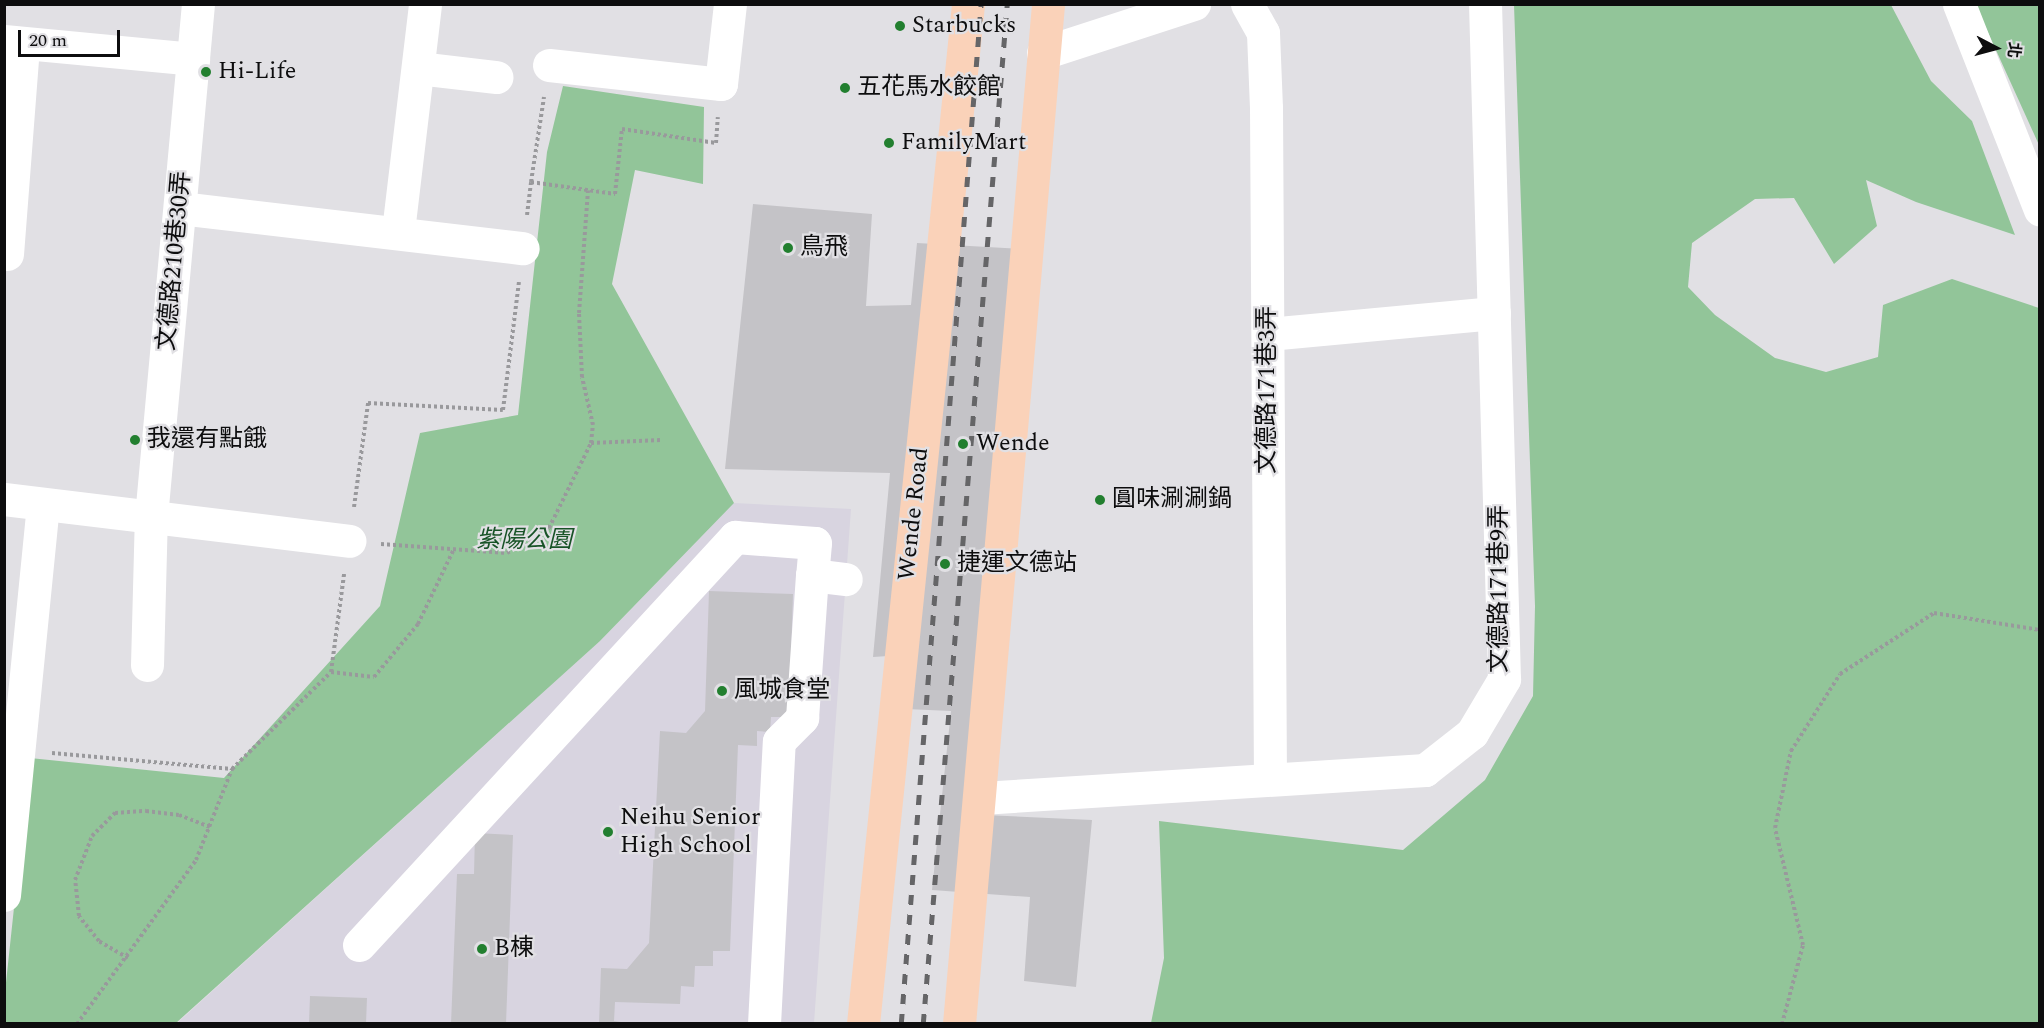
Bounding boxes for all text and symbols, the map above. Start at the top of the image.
place label: Starbucks [912,12,1016,40]
scale bar [21,18,123,56]
north arrow [1966,18,2026,78]
marker: Starbucks [893,19,907,33]
text: 20 m [29,27,67,54]
text: 北 [2001,41,2027,59]
place label: Hi-Life [218,58,296,86]
marker: Hi-Life [199,65,213,79]
place label: 五花馬水餃館 [857,74,1001,102]
marker: 五花馬水餃館 [838,81,852,95]
place label: FamilyMart [901,129,1026,157]
marker: FamilyMart [882,136,896,150]
street label: 文德路210巷30弄 [153,170,197,352]
place label: 鳥飛 [800,234,848,262]
marker: 鳥飛 [781,241,795,255]
street label: 文德路171巷3弄 [1254,306,1282,474]
place label: 我還有點餓 [147,426,267,454]
place label: Wende [976,430,1050,458]
marker: 我還有點餓 [128,433,142,447]
marker: Wende [954,435,972,453]
street label: Wende Road [893,446,935,582]
place label: 圓味涮涮鍋 [1112,486,1232,514]
marker: 圓味涮涮鍋 [1093,493,1107,507]
street label: 文德路171巷9弄 [1486,505,1514,673]
park label: 紫陽公園 [476,527,572,555]
place label: 捷運文德站 [957,550,1077,578]
marker: 捷運文德站 [938,557,952,571]
place label: 風城食堂 [734,677,830,705]
marker: 風城食堂 [715,684,729,698]
place label: Neihu Senior High School [620,804,760,860]
marker: Neihu Senior High School [601,825,615,839]
place label: B棟 [494,935,534,963]
marker: B棟 [475,942,489,956]

